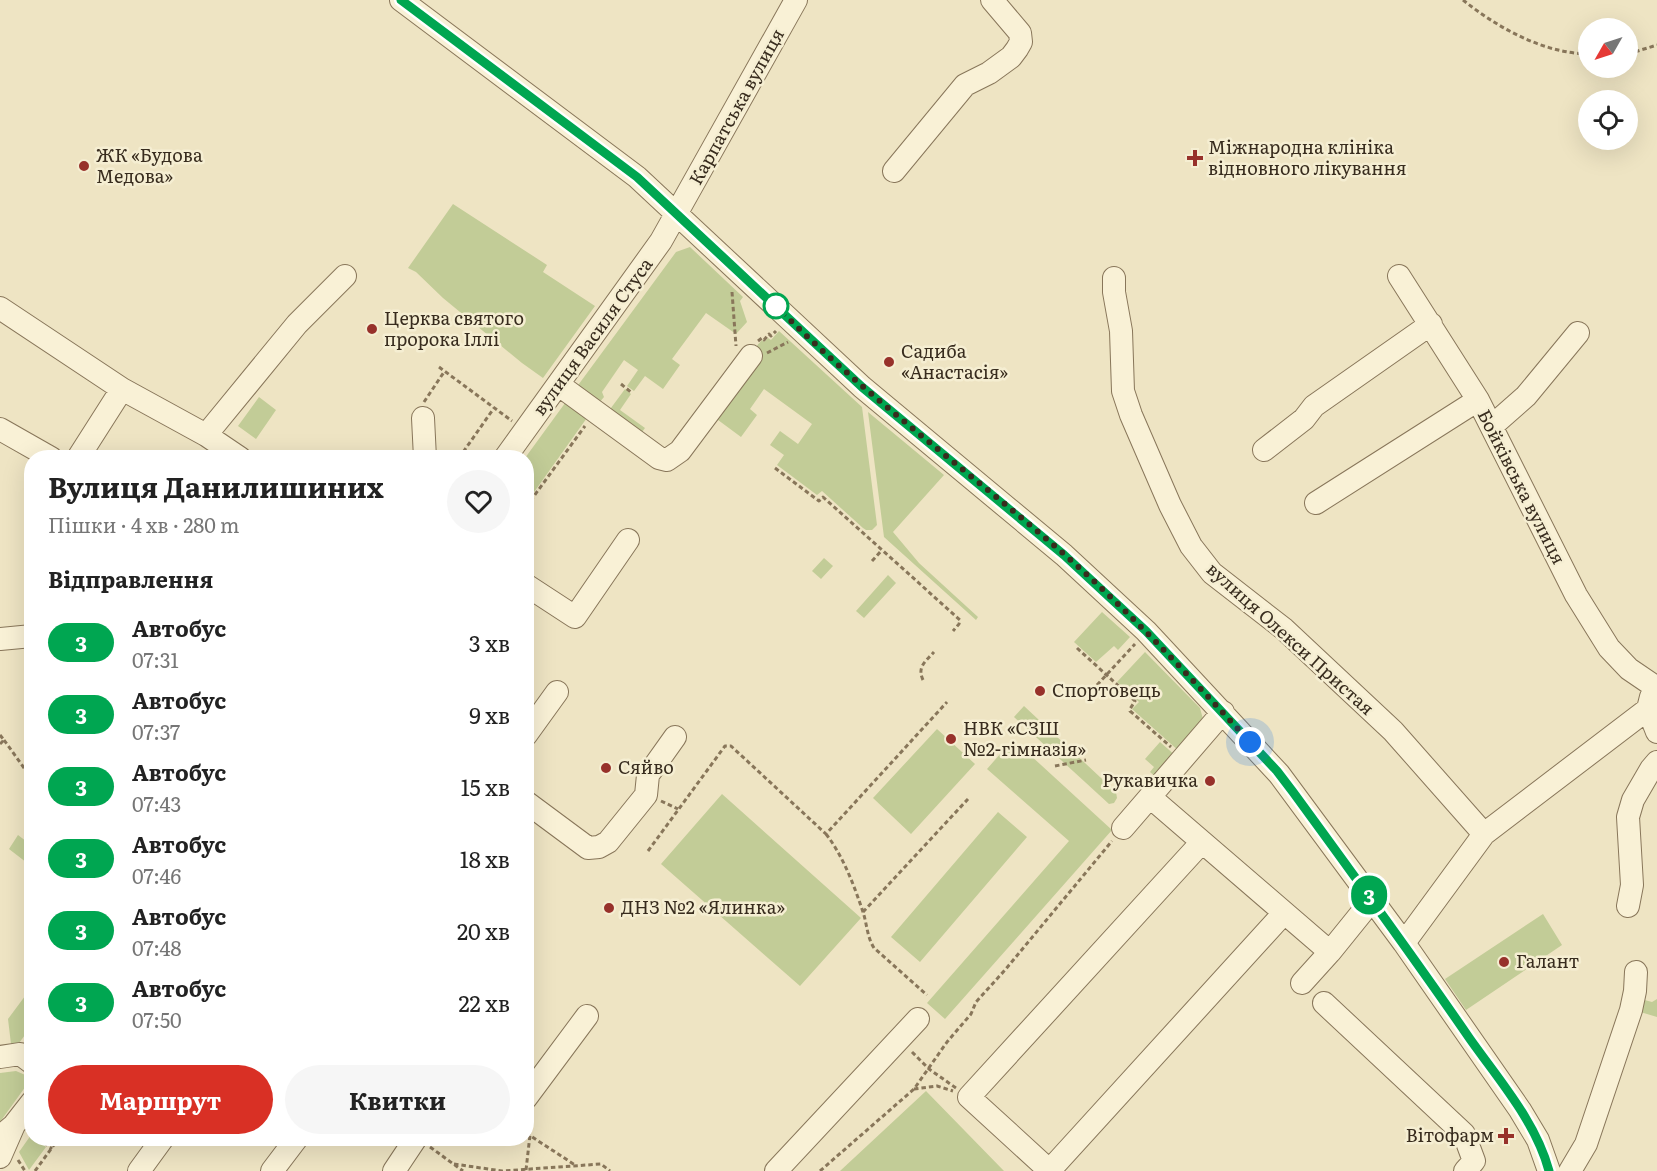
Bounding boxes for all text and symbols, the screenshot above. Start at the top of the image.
north arrow [1578,18,1638,78]
map controls [1578,18,1638,150]
street label: Карпатська вулиця [681,23,790,189]
button: locate [1578,90,1638,150]
place label: Міжнародна клініка відновного лікування [1208,133,1407,181]
place label: ЖК «Будова Медова» [96,141,203,189]
marker: Міжнародна клініка відновного лікування [1186,149,1204,167]
marker: ЖК «Будова Медова» [77,159,91,173]
street label: вулиця Василя Стуса [525,251,659,421]
unlabelled marker [763,293,789,319]
place label: Церква святого пророка Іллі [384,304,524,352]
marker: Церква святого пророка Іллі [365,322,379,336]
place label: Садиба «Анастасія» [901,337,1008,385]
marker: Садиба «Анастасія» [882,355,896,369]
street label: Бойківська вулиця [1472,404,1573,569]
text: Вулиця Данилишиних [48,465,384,507]
button: heart [447,470,510,533]
text: Пішки · 4 хв · 280 m [48,509,239,539]
street label: вулиця Олекси Пристая [1201,555,1381,721]
text: Відправлення [48,562,213,595]
text: Автобус [132,611,226,644]
text: 3 хв [469,626,510,659]
text: 3 [75,627,87,658]
text: 07:31 [132,644,179,674]
place label: Спортовець [1052,676,1161,703]
text: Автобус [132,683,226,716]
marker: Спортовець [1033,684,1047,698]
text: 9 хв [469,698,510,731]
text: 3 [75,699,87,730]
place label: НВК «СЗШ №2-гімназія» [963,714,1087,762]
text: 07:37 [132,716,180,746]
your location [1235,727,1265,757]
marker: НВК «СЗШ №2-гімназія» [944,732,958,746]
place label: Сяйво [618,753,674,780]
text: Автобус [132,755,226,788]
marker: Сяйво [599,761,613,775]
place label: Рукавичка [1102,766,1198,793]
text: 15 хв [461,770,510,803]
text: 3 [75,771,87,802]
marker: Рукавичка [1203,774,1217,788]
text: 07:43 [132,788,181,818]
text: Автобус [132,827,226,860]
text: 18 хв [460,842,510,875]
text: 3 [75,843,87,874]
text: 07:46 [132,860,181,890]
line badge: 3 [1350,876,1388,914]
text: 3 [1363,880,1375,911]
place label: ДНЗ №2 «Ялинка» [621,893,785,920]
text: Автобус [132,899,226,932]
marker: ДНЗ №2 «Ялинка» [602,901,616,915]
text: 20 хв [457,914,510,947]
text: 3 [75,915,87,946]
text: 07:48 [132,932,182,962]
place label: Галант [1516,947,1579,974]
marker: Галант [1497,955,1511,969]
text: Автобус [132,971,226,1004]
text: 22 хв [458,986,510,1019]
text: 3 [75,987,87,1018]
text: 07:50 [132,1004,182,1034]
button: Маршрут [48,1065,273,1134]
button: Квитки [285,1065,510,1134]
place label: Вітофарм [1406,1121,1494,1148]
marker: Вітофарм [1499,1129,1513,1143]

